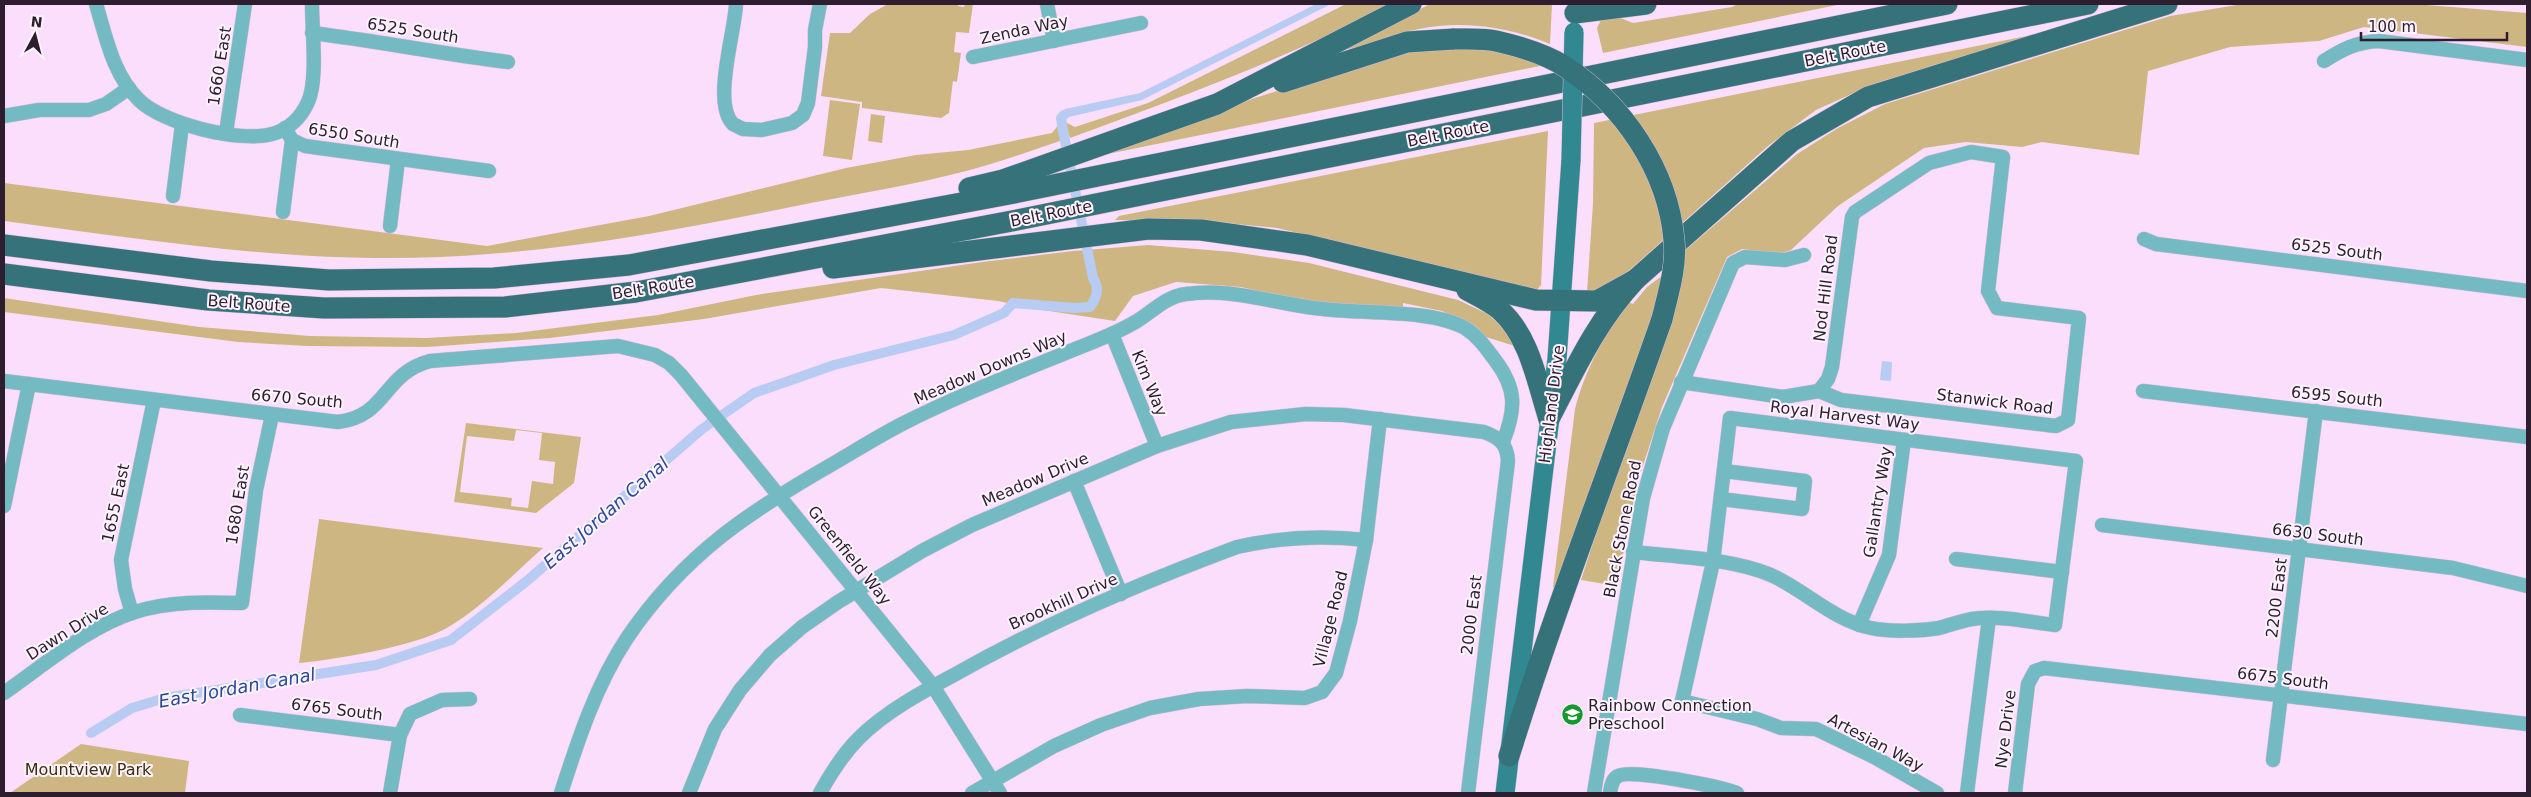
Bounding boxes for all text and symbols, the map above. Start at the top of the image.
north arrow [10,10,60,60]
scale bar [2361,10,2507,42]
street label: Zenda Way [978,11,1070,48]
text: N [30,13,43,31]
street label: 6525 South [366,14,460,47]
text: 100 m [2368,18,2416,36]
street label: 1660 East [204,25,235,107]
street label: Belt Route [1803,36,1888,71]
street label: Belt Route [1406,116,1491,151]
street label: 6550 South [307,119,401,152]
street label: Belt Route [1009,196,1094,231]
street label: Nod Hill Road [1810,233,1841,343]
street label: 6525 South [2290,234,2384,265]
street label: Belt Route [611,272,696,303]
street label: Belt Route [207,291,291,316]
street label: Meadow Downs Way [911,327,1070,408]
street label: Highland Drive [1535,344,1568,464]
street label: Kim Way [1128,347,1171,419]
street label: 6595 South [2290,382,2384,411]
street label: 6670 South [250,385,344,412]
street label: Stanwick Road [1936,385,2054,418]
street label: Royal Harvest Way [1769,397,1921,434]
street label: Gallantry Way [1859,445,1896,559]
street label: Meadow Drive [979,448,1091,511]
water label: East Jordan Canal [539,453,673,573]
street label: Black Stone Road [1600,459,1645,600]
street label: 1655 East [98,462,133,544]
street label: 1680 East [222,464,253,546]
street label: Greenfield Way [804,502,895,609]
street label: 6630 South [2271,519,2365,550]
street label: 2200 East [2262,557,2291,639]
street label: Brookhill Drive [1006,569,1121,634]
street label: Village Road [1309,569,1352,669]
street label: 2000 East [1457,574,1486,656]
street label: Dawn Drive [23,599,112,664]
water label: East Jordan Canal [157,663,317,712]
street label: 6675 South [2236,663,2330,694]
street label: Nye Drive [1991,689,2020,769]
street label: 6765 South [290,694,384,725]
place label: Rainbow Connection Preschool [1588,696,1752,733]
school or university icon: Rainbow Connection Preschool [1560,702,1584,726]
street label: Artesian Way [1825,709,1927,776]
park label: Mountview Park [25,760,152,779]

